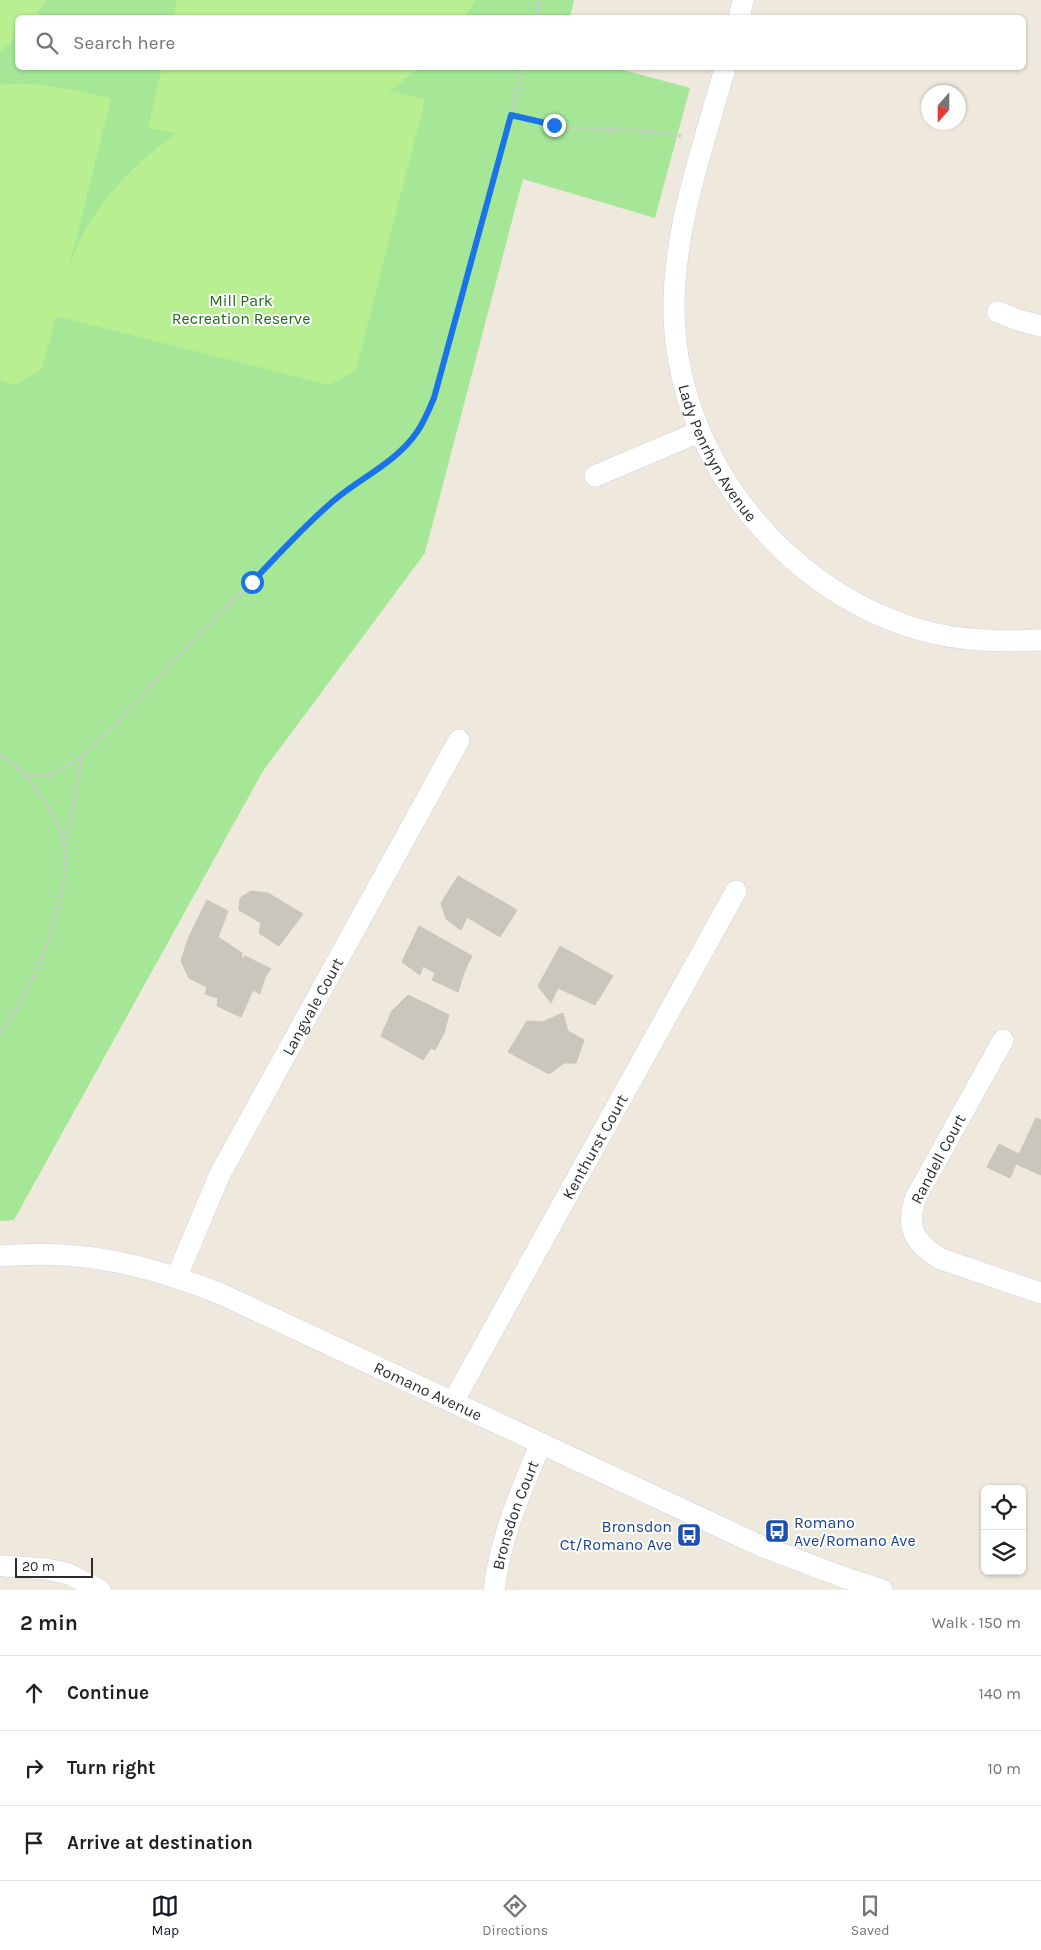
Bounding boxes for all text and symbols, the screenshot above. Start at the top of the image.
search box [15,15,1026,70]
icon: search [33,29,61,57]
text: Search here [73,32,175,54]
north arrow [921,85,966,130]
route end [543,114,566,137]
park label: Mill Park Recreation Reserve [172,291,310,328]
street label: Lady Penrhyn Avenue [675,382,761,525]
route start [241,571,264,594]
street label: Langvale Court [278,954,347,1059]
street label: Kenthurst Court [558,1091,631,1202]
street label: Randell Court [906,1111,970,1207]
street label: Romano Avenue [371,1357,485,1424]
street label: Bronsdon Court [488,1458,542,1571]
map controls [981,1485,1026,1575]
button: locate [981,1485,1026,1530]
place label: Romano Ave/Romano Ave [794,1513,916,1550]
place label: Bronsdon Ct/Romano Ave [560,1517,672,1554]
bus stop icon: Romano Ave/Romano Ave [764,1518,790,1544]
bus stop icon: Bronsdon Ct/Romano Ave [676,1522,702,1548]
button: layers [981,1530,1026,1575]
scale bar [15,1555,92,1578]
text: 20 m [22,1558,55,1575]
text: 2 min [20,1611,78,1635]
text: Walk · 150 m [932,1613,1021,1632]
icon: ahead [20,1679,48,1707]
text: Continue [67,1682,149,1704]
text: 140 m [979,1684,1021,1703]
icon: right [20,1754,48,1782]
text: Turn right [67,1757,156,1779]
text: 10 m [987,1759,1021,1778]
icon: arrive [20,1829,48,1857]
text: Arrive at destination [67,1832,253,1854]
tab: Map [151,1892,179,1939]
tab: Directions [482,1892,548,1939]
tab: Saved [851,1892,890,1939]

